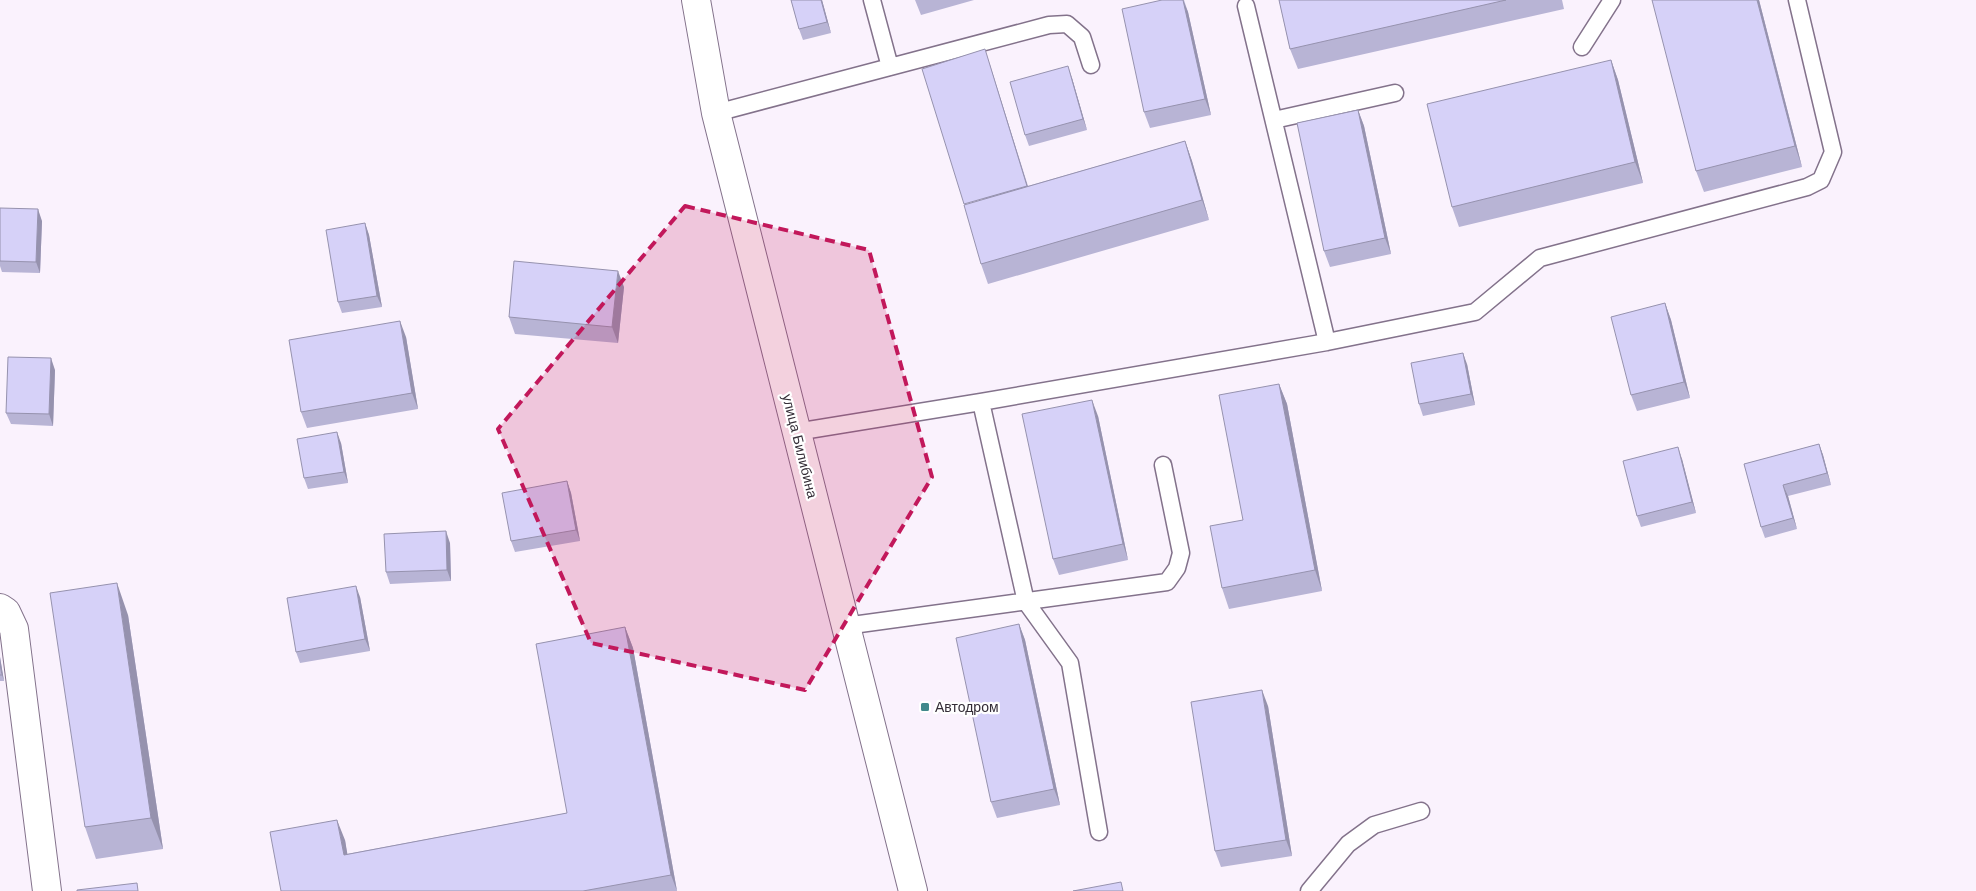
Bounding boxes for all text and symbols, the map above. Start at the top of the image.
street label: улица Билибина [779,392,821,500]
place label: Автодром [935,699,999,715]
marker: Автодром [919,701,931,713]

